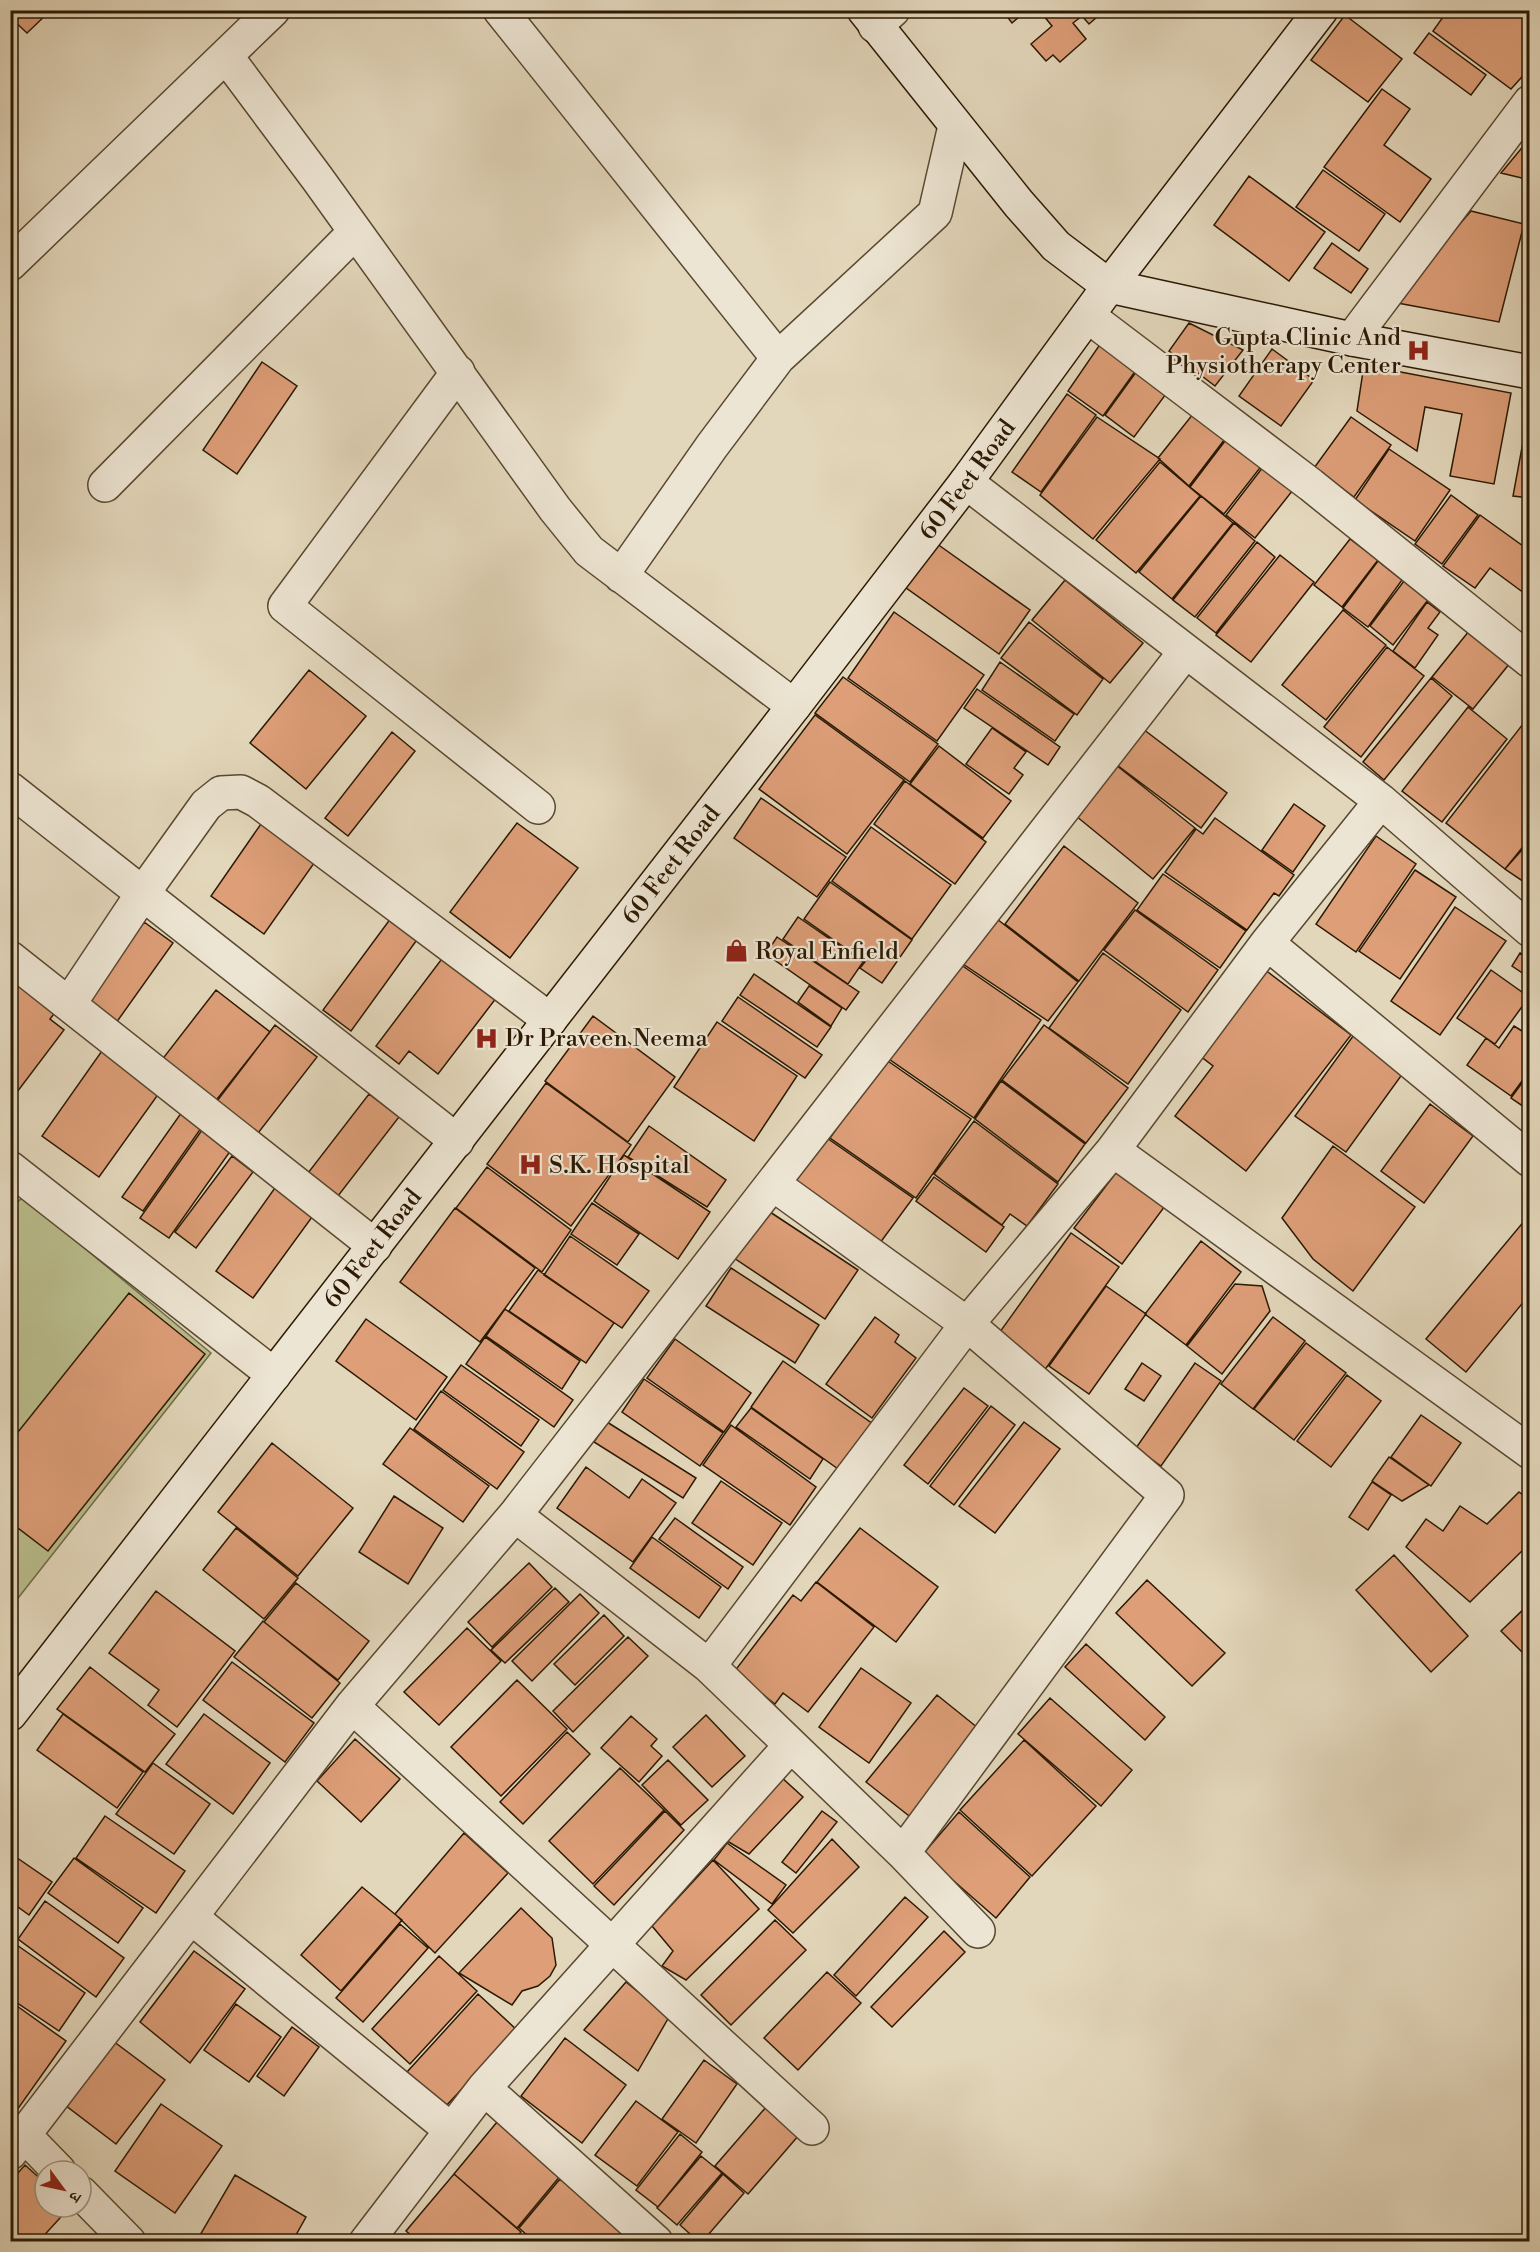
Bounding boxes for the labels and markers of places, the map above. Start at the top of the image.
place label: Gupta Clinic And Physiotherapy Center [1166,323,1401,381]
hospital icon: Gupta Clinic And Physiotherapy Center [1406,338,1432,364]
place label: Royal Enfield [755,937,899,967]
shop icon: Royal Enfield [724,938,750,964]
place label: Dr Praveen Neema [505,1024,708,1054]
hospital icon: Dr Praveen Neema [474,1025,500,1051]
place label: S.K. Hospital [549,1151,690,1181]
hospital icon: S.K. Hospital [518,1152,544,1178]

